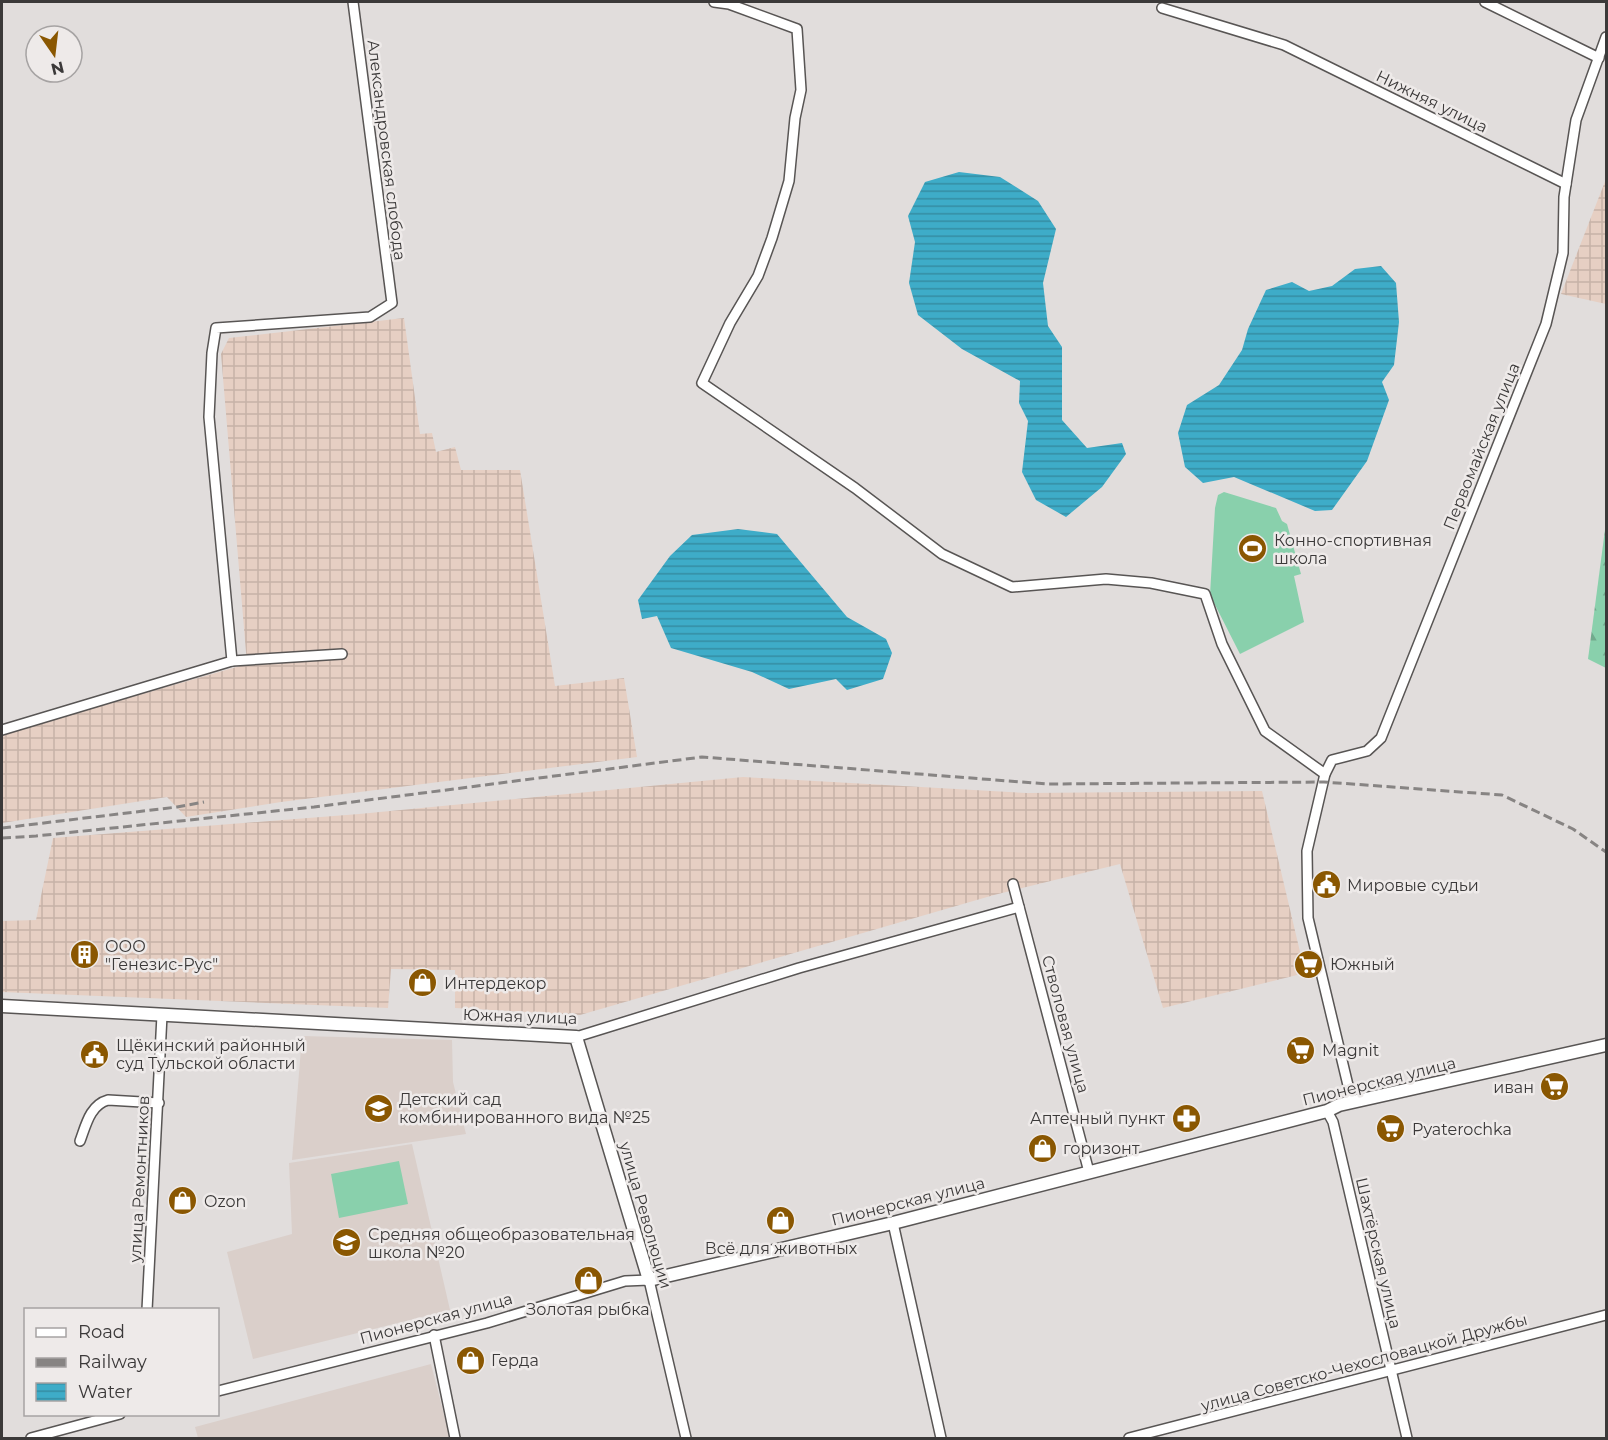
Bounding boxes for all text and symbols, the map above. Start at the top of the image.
north arrow [24,24,84,84]
street label: Александровская слобода [364,39,409,261]
text: N [49,57,66,79]
street label: Нижняя улица [1373,66,1491,137]
street label: Первомайская улица [1439,360,1524,532]
place label: Конно-спортивная школа [1274,531,1432,568]
sports icon: Конно-спортивная школа [1237,533,1269,565]
public building icon: Мировые судьи [1310,869,1342,901]
place label: Мировые судьи [1347,876,1479,895]
place label: ООО "Генезис-Рус" [105,937,218,974]
building icon: ООО "Генезис-Рус" [68,939,100,971]
supermarket icon: Южный [1293,948,1325,980]
street label: Стволовая улица [1038,953,1093,1095]
place label: Южный [1330,955,1395,974]
shop icon: Интердекор [407,967,439,999]
place label: Интердекор [444,974,546,993]
street label: Южная улица [462,1005,578,1028]
supermarket icon: Magnit [1285,1034,1317,1066]
place label: Щёкинский районный суд Тульской области [116,1036,306,1073]
public building icon: Щёкинский районный суд Тульской области [79,1038,111,1070]
place label: Magnit [1322,1041,1380,1060]
street label: Пионерская улица [1300,1053,1458,1110]
supermarket icon: иван [1539,1071,1571,1103]
place label: иван [1493,1078,1534,1097]
place label: Детский сад комбинированного вида №25 [399,1090,650,1127]
school or university icon: Детский сад комбинированного вида №25 [362,1092,394,1124]
street label: улица Ремонтников [126,1095,153,1264]
pharmacy icon: Аптечный пункт [1170,1102,1202,1134]
place label: Аптечный пункт [1030,1109,1165,1128]
supermarket icon: Pyaterochka [1375,1113,1407,1145]
place label: Pyaterochka [1412,1120,1512,1139]
shop icon: горизонт [1026,1132,1058,1164]
street label: улица Революции [615,1139,676,1291]
place label: горизонт [1063,1139,1140,1158]
street label: Пионерская улица [829,1173,987,1230]
street label: Шахтёрская улица [1352,1176,1405,1330]
shop icon: Ozon [167,1185,199,1217]
place label: Ozon [204,1192,246,1211]
shop icon: Всё для животных [765,1204,797,1236]
place label: Средняя общеобразовательная школа №20 [368,1225,635,1262]
school or university icon: Средняя общеобразовательная школа №20 [331,1227,363,1259]
place label: Всё для животных [705,1239,858,1258]
shop icon: Золотая рыбка [572,1265,604,1297]
street label: Пионерская улица [358,1289,515,1348]
place label: Золотая рыбка [526,1300,650,1319]
legend [24,1308,219,1416]
street label: улица Советско-Чехословацкой Дружбы [1198,1310,1529,1416]
text: Road [78,1321,125,1343]
shop icon: Герда [454,1344,486,1376]
text: Railway [78,1351,147,1373]
place label: Герда [491,1351,539,1370]
text: Water [78,1381,133,1403]

